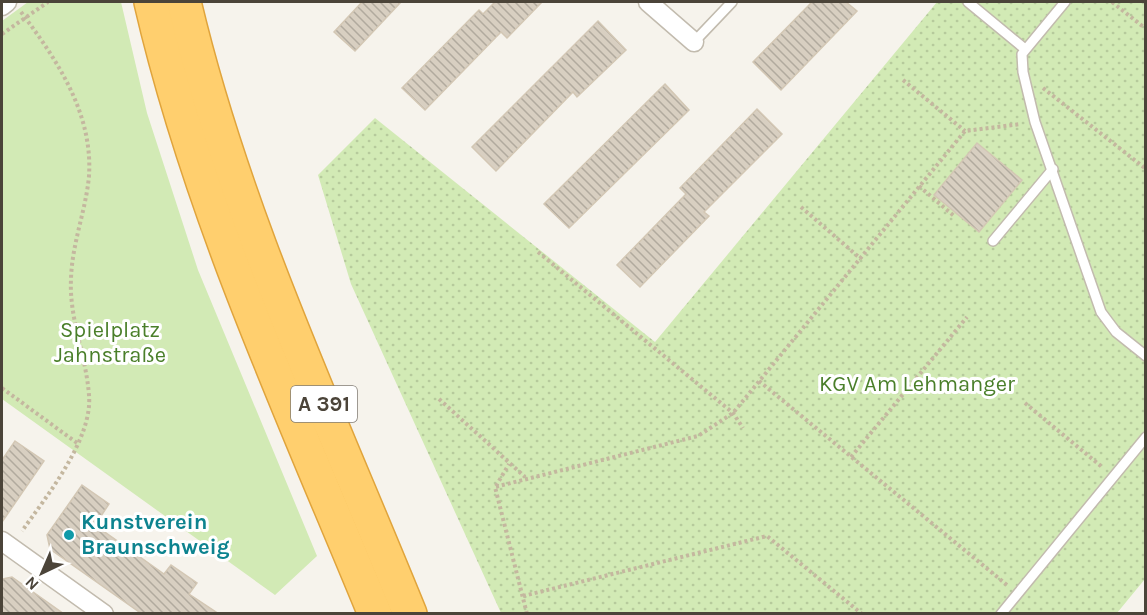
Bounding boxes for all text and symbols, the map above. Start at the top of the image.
park label: Spielplatz Jahnstraße [54,317,166,368]
park label: KGV Am Lehmanger [819,371,1015,397]
road number: A 391 [291,386,357,422]
place label: Kunstverein Braunschweig [81,509,230,560]
marker: Kunstverein Braunschweig [62,528,76,542]
north arrow [12,543,72,603]
text: N [21,573,43,594]

